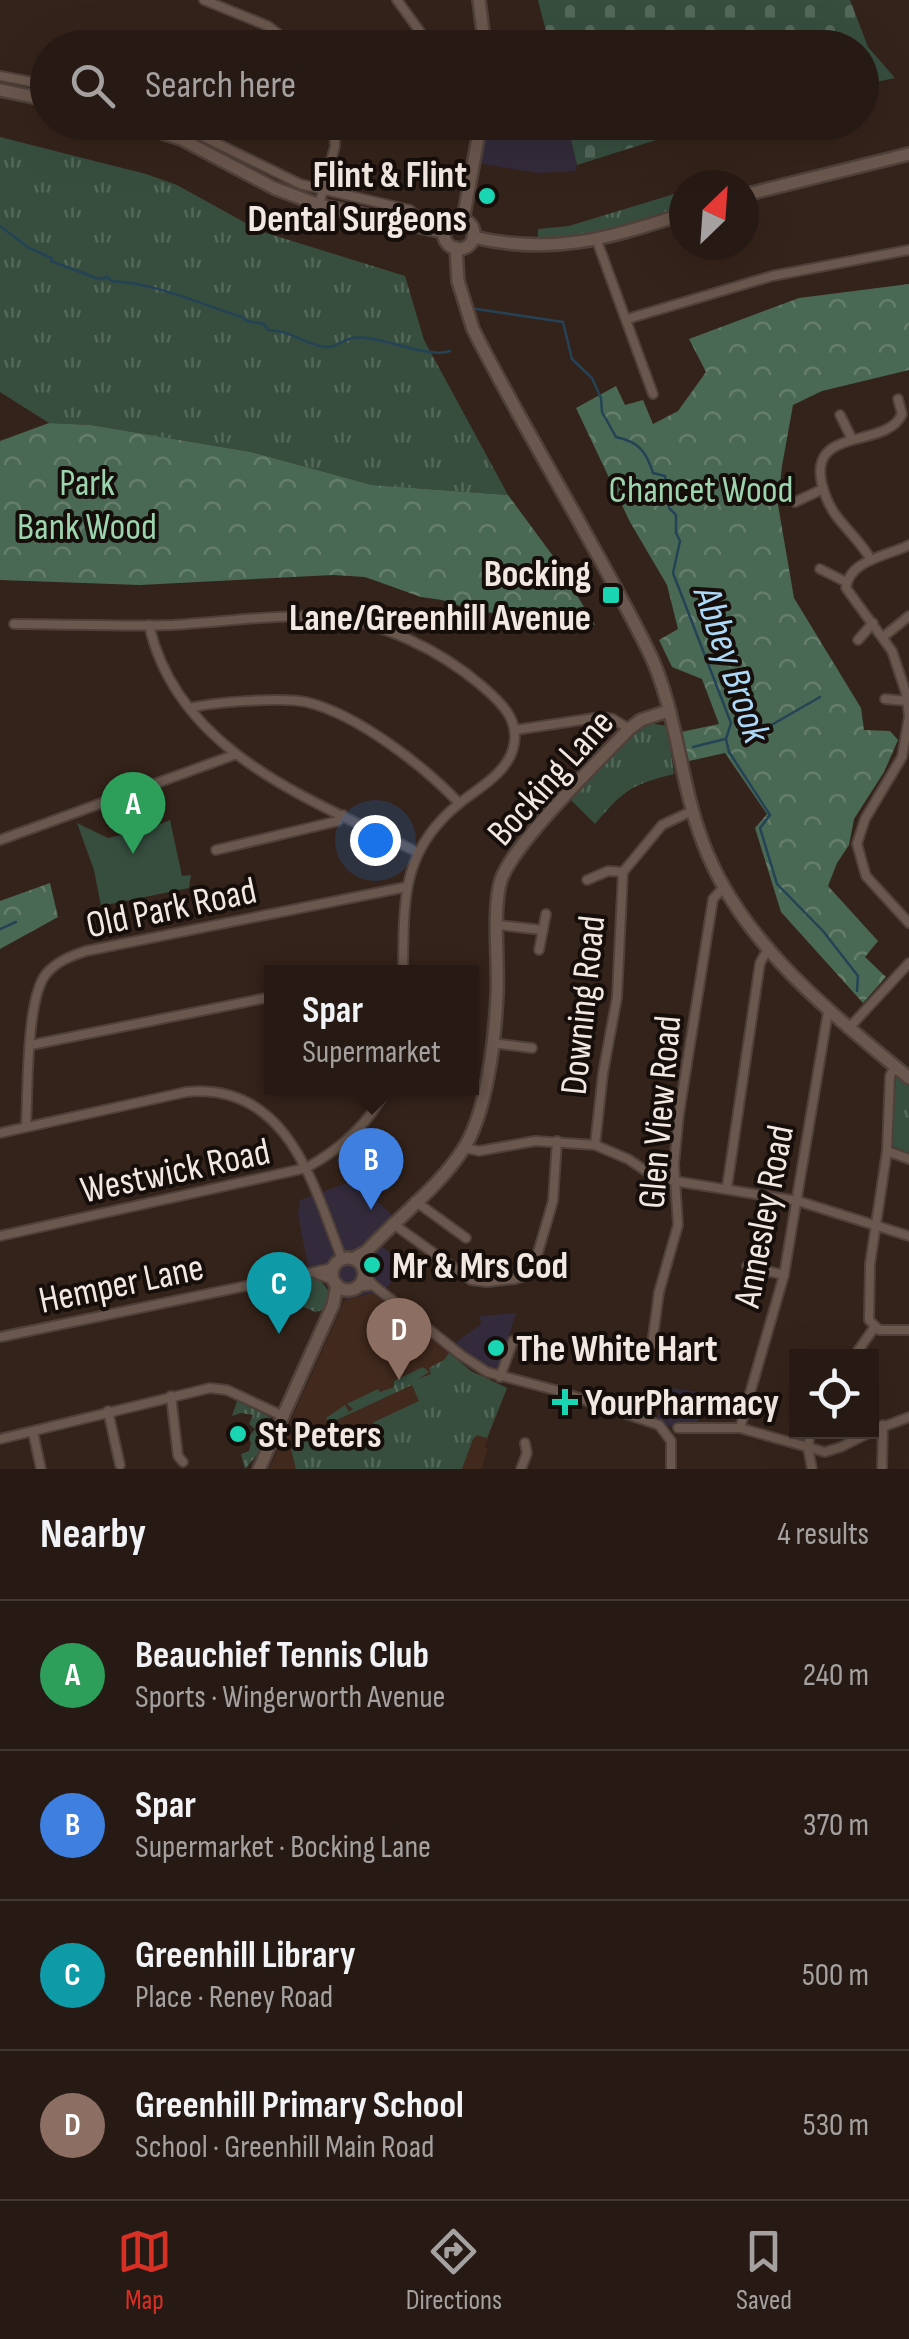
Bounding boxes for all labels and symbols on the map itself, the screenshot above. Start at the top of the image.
place label: Flint & Flint Dental Surgeons [248,153,467,242]
north arrow [669,170,759,260]
marker: Flint & Flint Dental Surgeons [476,185,498,207]
park label: Park Bank Wood [17,461,157,550]
park label: Chancet Wood [609,468,793,513]
place label: Bocking Lane/Greenhill Avenue [289,552,591,641]
water label: Abbey Brook [681,578,781,750]
marker: Bocking Lane/Greenhill Avenue [600,584,622,606]
street label: Bocking Lane [478,701,624,855]
pin: A [100,772,166,854]
your location [350,815,401,866]
street label: Old Park Road [82,869,260,948]
street label: Downing Road [552,913,615,1097]
street label: Glen View Road [630,1014,691,1211]
street label: Annesley Road [725,1121,804,1312]
pin: B [338,1128,404,1210]
street label: Westwick Road [77,1129,274,1213]
place label: Mr & Mrs Cod [392,1244,568,1289]
street label: Hemper Lane [35,1245,208,1324]
pin: C [246,1252,312,1334]
marker: Mr & Mrs Cod [361,1254,383,1276]
pin: D [366,1298,432,1380]
place label: The White Hart [516,1327,718,1372]
marker: The White Hart [485,1337,507,1359]
place label: YourPharmacy [585,1381,779,1426]
marker: YourPharmacy [554,1391,576,1413]
place label: St Peters [258,1413,382,1458]
marker: St Peters [227,1423,249,1445]

